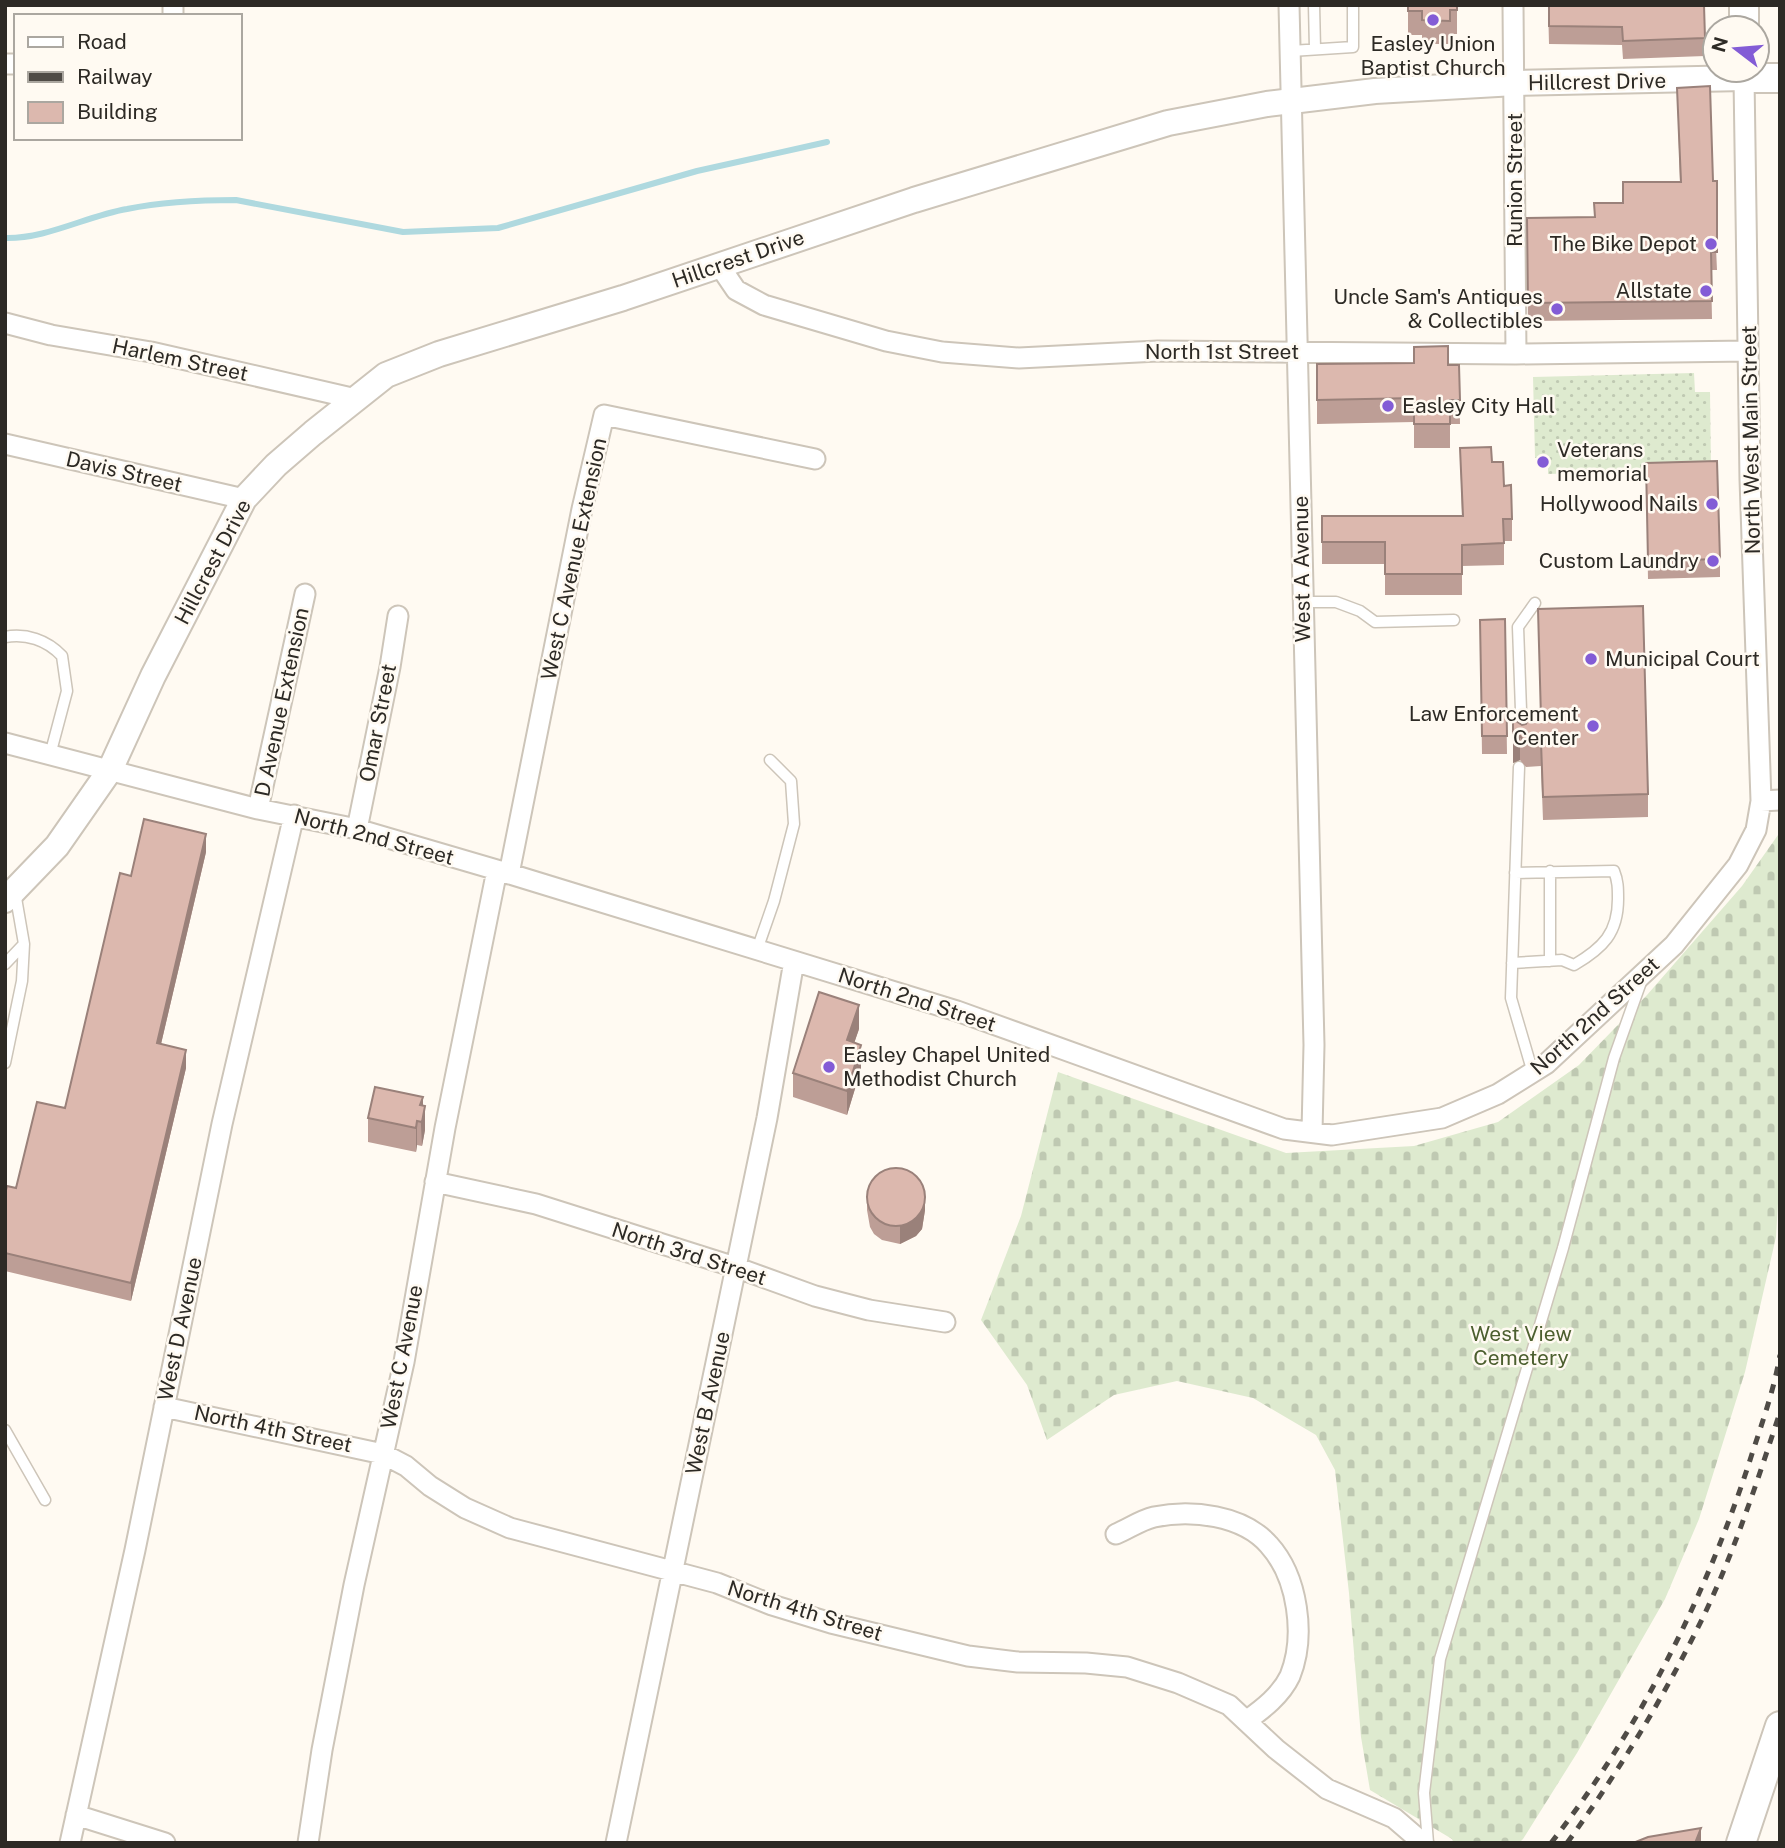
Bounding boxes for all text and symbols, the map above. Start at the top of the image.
marker: Easley Union Baptist Church [1425,12,1441,28]
legend [14,14,242,140]
north arrow [1701,14,1771,84]
text: Road [77,29,127,54]
place label: Easley Union Baptist Church [1360,31,1506,80]
text: N [1707,34,1732,54]
text: Railway [77,64,153,89]
street label: Hillcrest Drive [1528,68,1666,95]
text: Building [77,99,158,124]
street label: Runion Street [1502,113,1527,247]
street label: Hillcrest Drive [668,224,807,293]
place label: The Bike Depot [1549,231,1697,256]
marker: The Bike Depot [1703,236,1719,252]
place label: Allstate [1616,278,1692,303]
marker: Allstate [1698,283,1714,299]
place label: Uncle Sam's Antiques & Collectibles [1333,284,1543,333]
marker: Uncle Sam's Antiques & Collectibles [1549,301,1565,317]
street label: North West Main Street [1736,325,1765,555]
street label: Harlem Street [110,333,250,386]
street label: North 1st Street [1145,339,1299,364]
place label: Easley City Hall [1402,393,1555,418]
marker: Easley City Hall [1380,398,1396,414]
street label: West C Avenue Extension [536,435,611,682]
place label: Veterans memorial [1557,437,1649,486]
street label: Davis Street [64,446,185,497]
marker: Veterans memorial [1535,454,1551,470]
place label: Hollywood Nails [1540,491,1698,516]
street label: Hillcrest Drive [169,495,256,629]
street label: West A Avenue [1288,495,1315,643]
marker: Hollywood Nails [1704,496,1720,512]
place label: Custom Laundry [1539,548,1699,573]
marker: Custom Laundry [1705,553,1721,569]
street label: D Avenue Extension [249,605,314,799]
place label: Municipal Court [1605,646,1760,671]
marker: Municipal Court [1583,651,1599,667]
street label: Omar Street [354,662,401,784]
place label: Law Enforcement Center [1409,701,1579,750]
marker: Law Enforcement Center [1585,718,1601,734]
street label: North 2nd Street [291,803,457,870]
street label: North 2nd Street [1525,951,1664,1080]
street label: North 2nd Street [835,962,999,1037]
place label: Easley Chapel United Methodist Church [843,1042,1050,1091]
marker: Easley Chapel United Methodist Church [821,1059,837,1075]
street label: North 3rd Street [609,1217,770,1290]
street label: West D Avenue [152,1255,207,1403]
street label: West C Avenue [375,1283,428,1431]
park label: West View Cemetery [1470,1321,1572,1370]
street label: West B Avenue [680,1329,735,1477]
street label: North 4th Street [192,1400,354,1457]
street label: North 4th Street [725,1575,886,1646]

